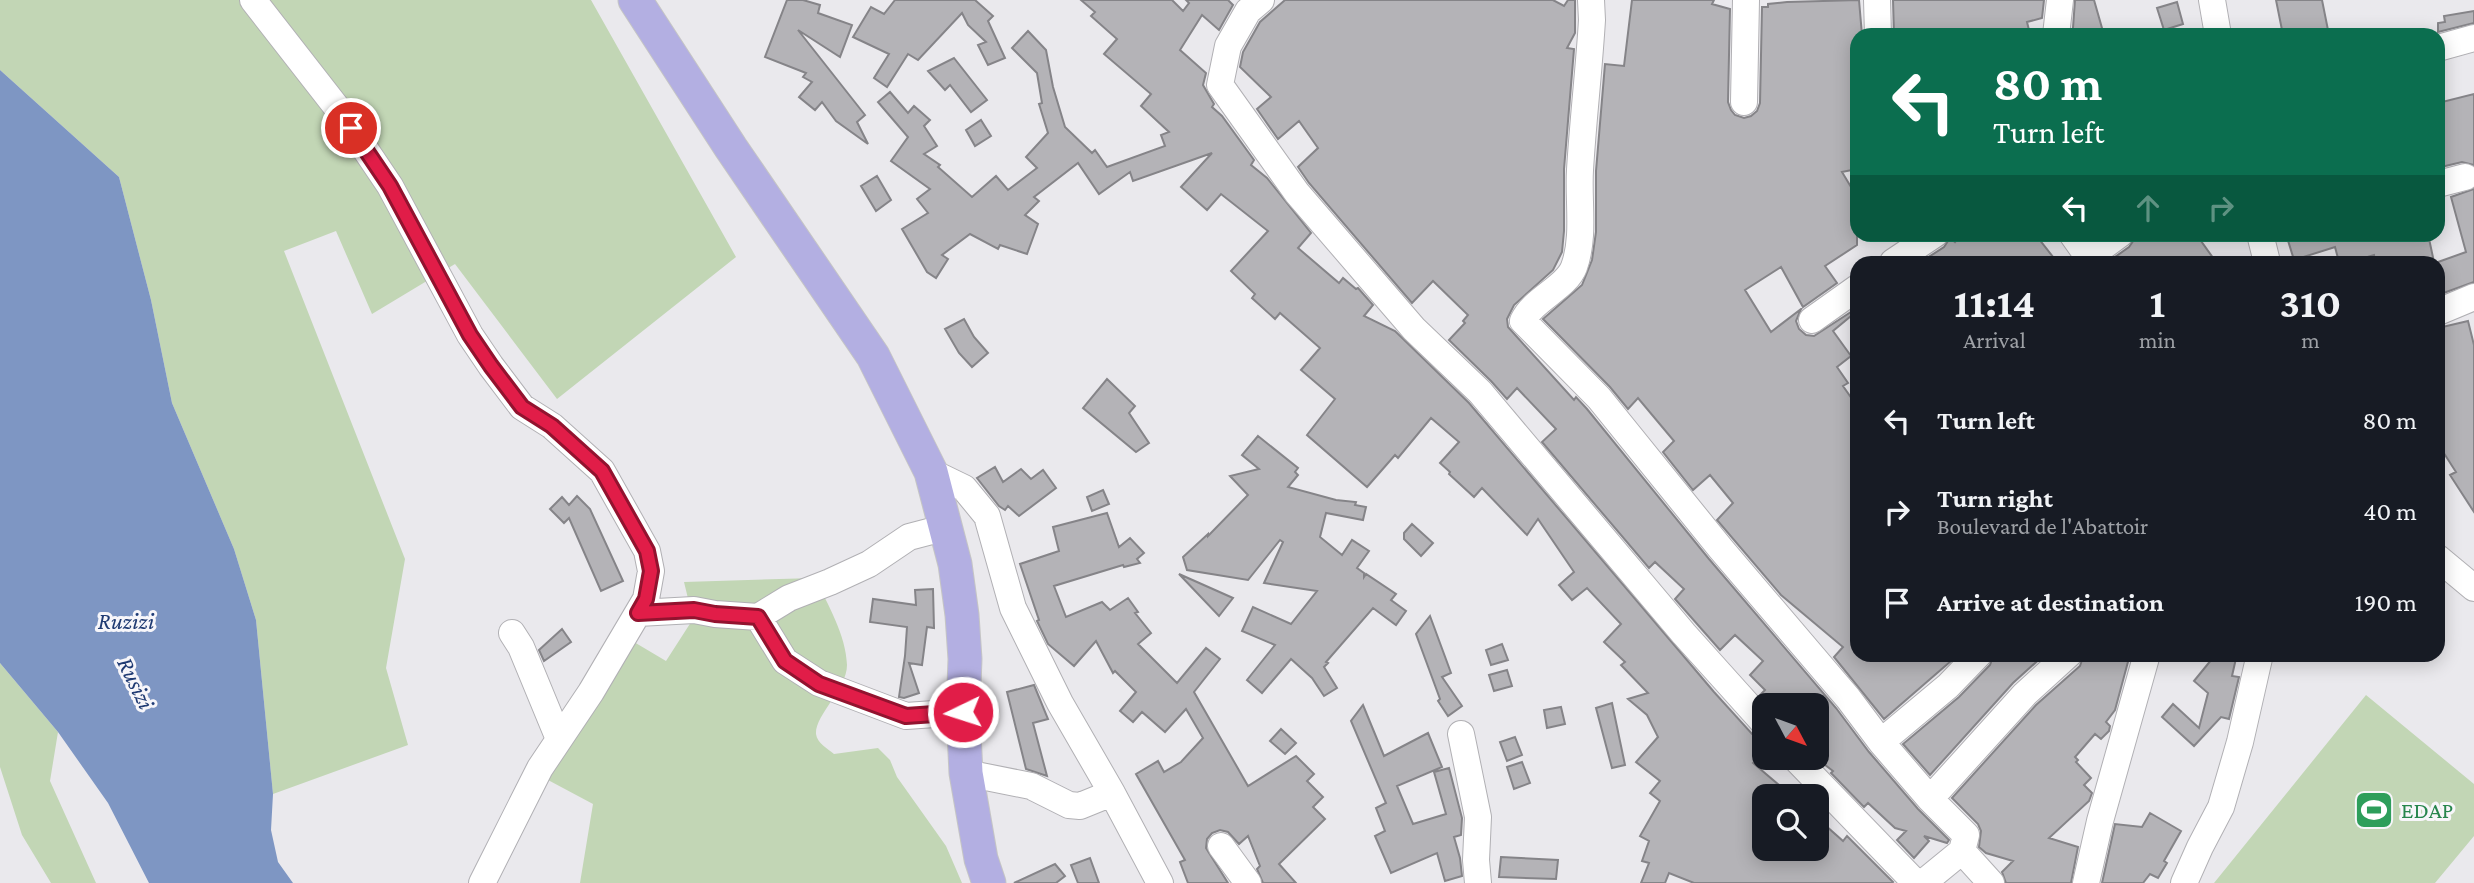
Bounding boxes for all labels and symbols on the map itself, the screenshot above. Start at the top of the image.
pin [321,98,381,158]
water label: Ruzizi [98,607,155,634]
water label: Rusizi [112,652,161,714]
position arrow [926,675,1000,749]
north arrow [1752,693,1829,770]
sports icon: EDAP [2353,789,2395,831]
place label: EDAP [2401,797,2453,823]

